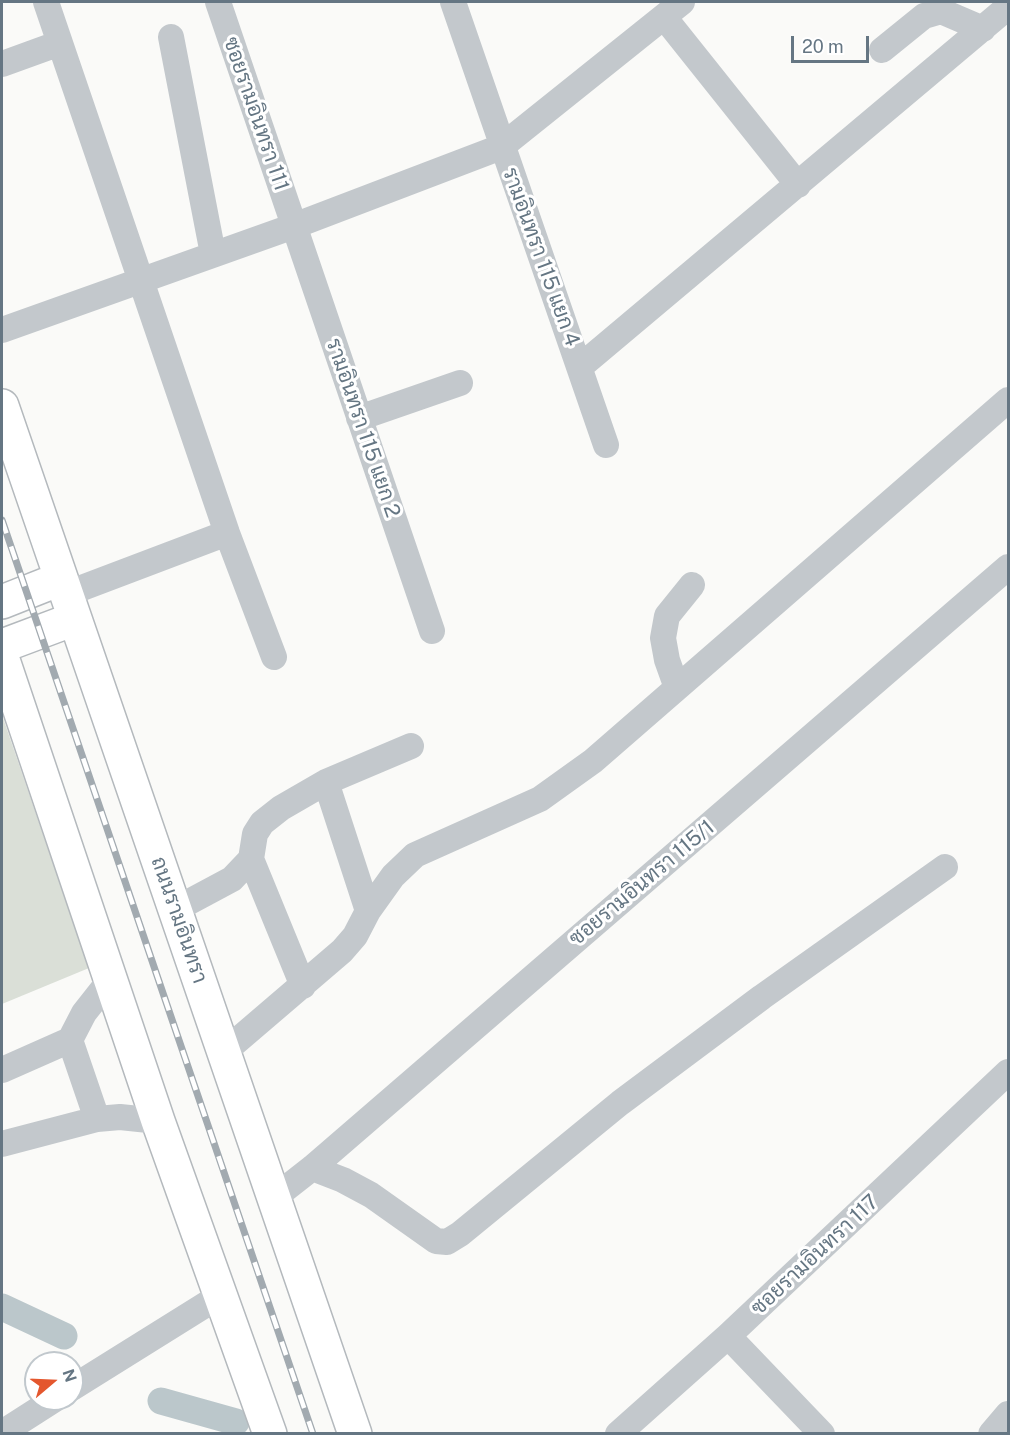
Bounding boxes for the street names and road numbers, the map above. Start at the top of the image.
street label: ซอยรามอินทรา 111 [218,34,294,194]
street label: รามอินทรา 115 แยก 4 [497,164,585,350]
street label: รามอินทรา 115 แยก 2 [321,335,405,521]
street label: ซอยรามอินทรา 115/1 [564,815,720,951]
street label: ถนนรามอินทรา [146,853,212,987]
street label: ซอยรามอินทรา 117 [746,1189,884,1321]

